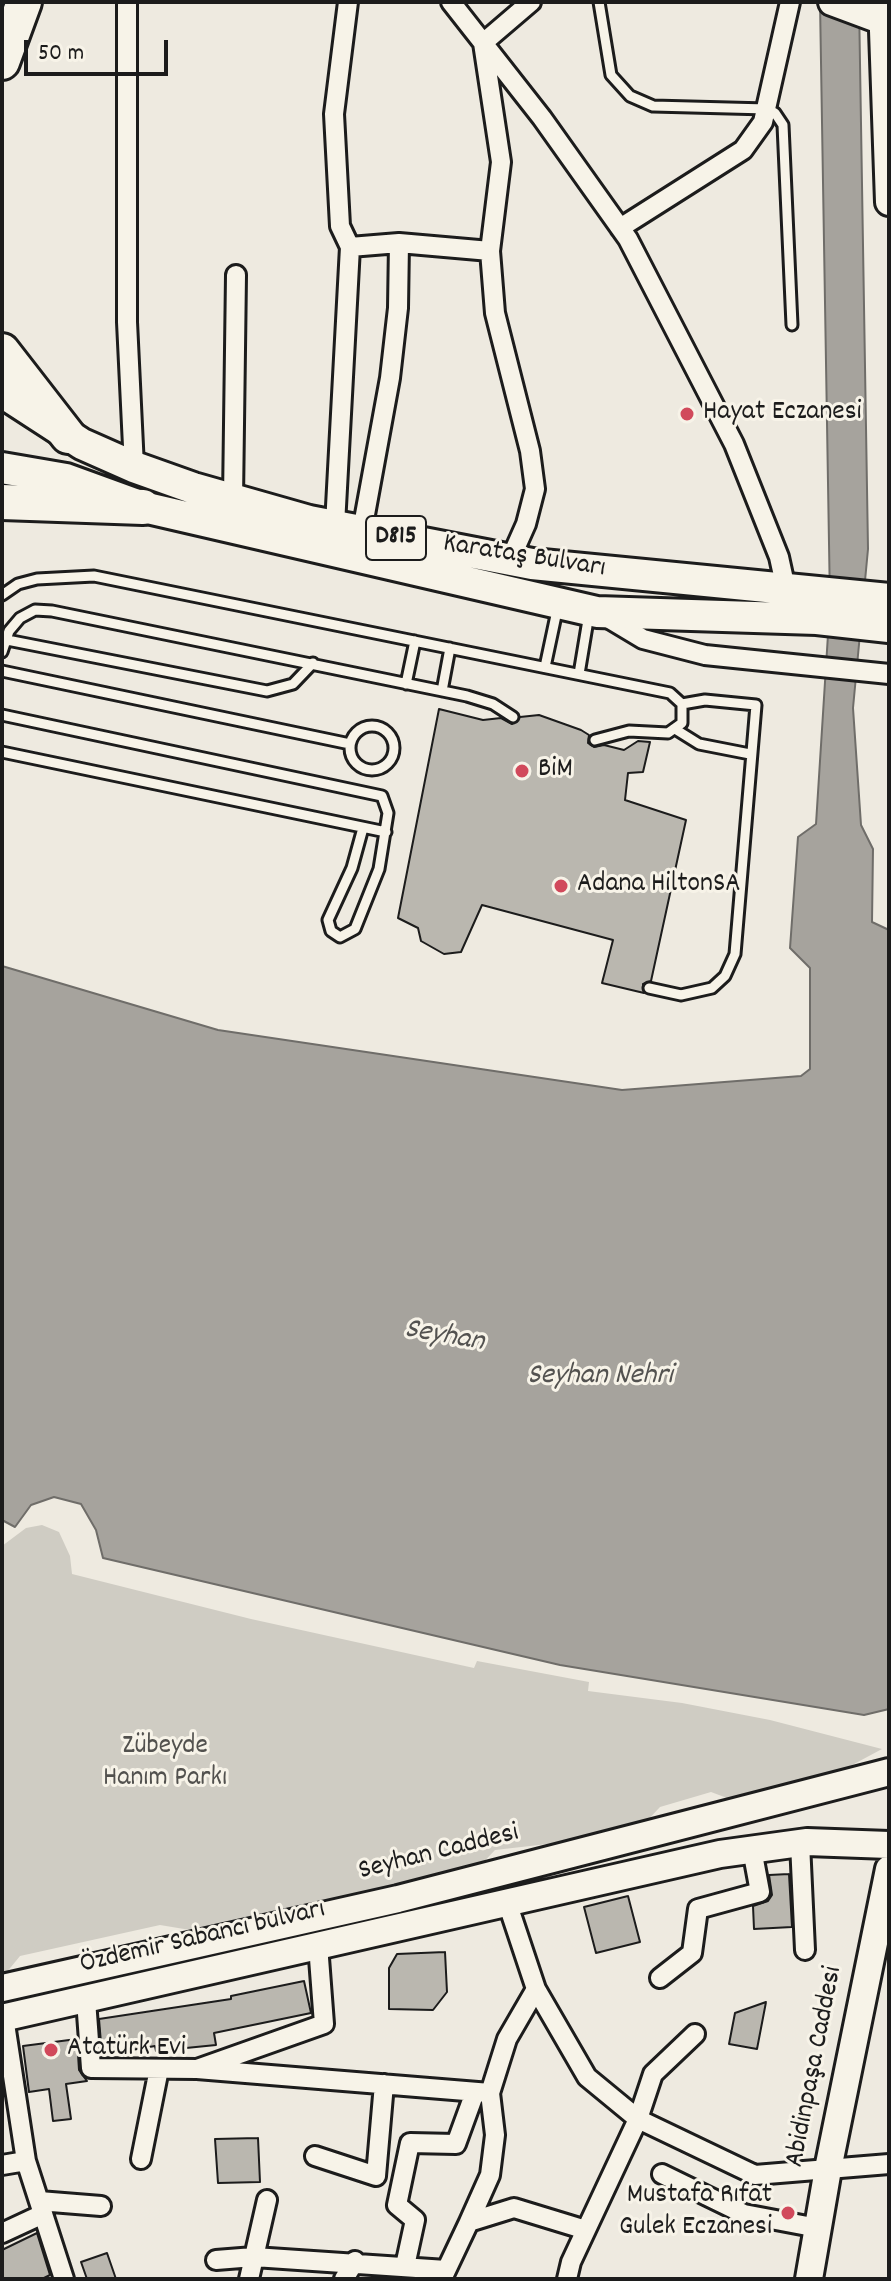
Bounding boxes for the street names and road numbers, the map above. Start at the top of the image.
road number: D815 [366,516,426,560]
street label: Karataş Bulvarı [440,529,608,587]
street label: Seyhan Caddesi [355,1818,523,1890]
street label: Özdemir Sabancı bulvarı [77,1894,329,1984]
street label: Abidinpaşa Caddesi [780,1964,852,2170]

